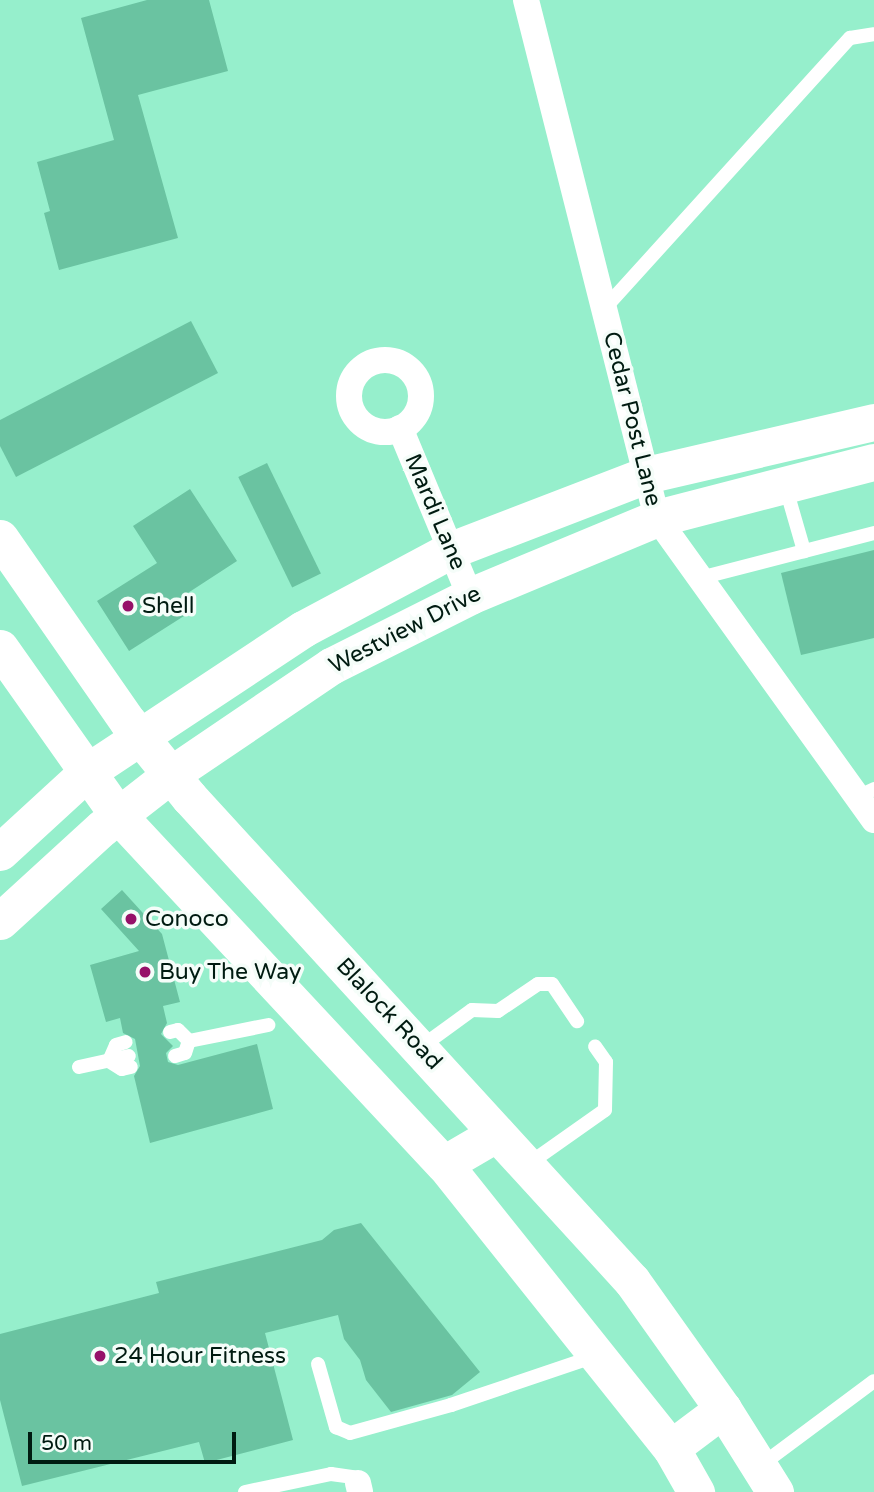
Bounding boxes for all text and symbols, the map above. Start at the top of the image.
street label: Cedar Post Lane [597,329,667,509]
street label: Mardi Lane [398,450,472,574]
street label: Westview Drive [325,580,485,680]
place label: Shell [142,592,194,620]
marker: Shell [120,598,136,614]
place label: Conoco [145,905,229,933]
marker: Conoco [123,911,139,927]
street label: Blalock Road [330,952,448,1076]
place label: Buy The Way [159,958,301,986]
marker: Buy The Way [137,964,153,980]
place label: 24 Hour Fitness [114,1342,286,1370]
marker: 24 Hour Fitness [92,1348,108,1364]
scale bar [32,1418,240,1462]
text: 50 m [41,1431,92,1456]

